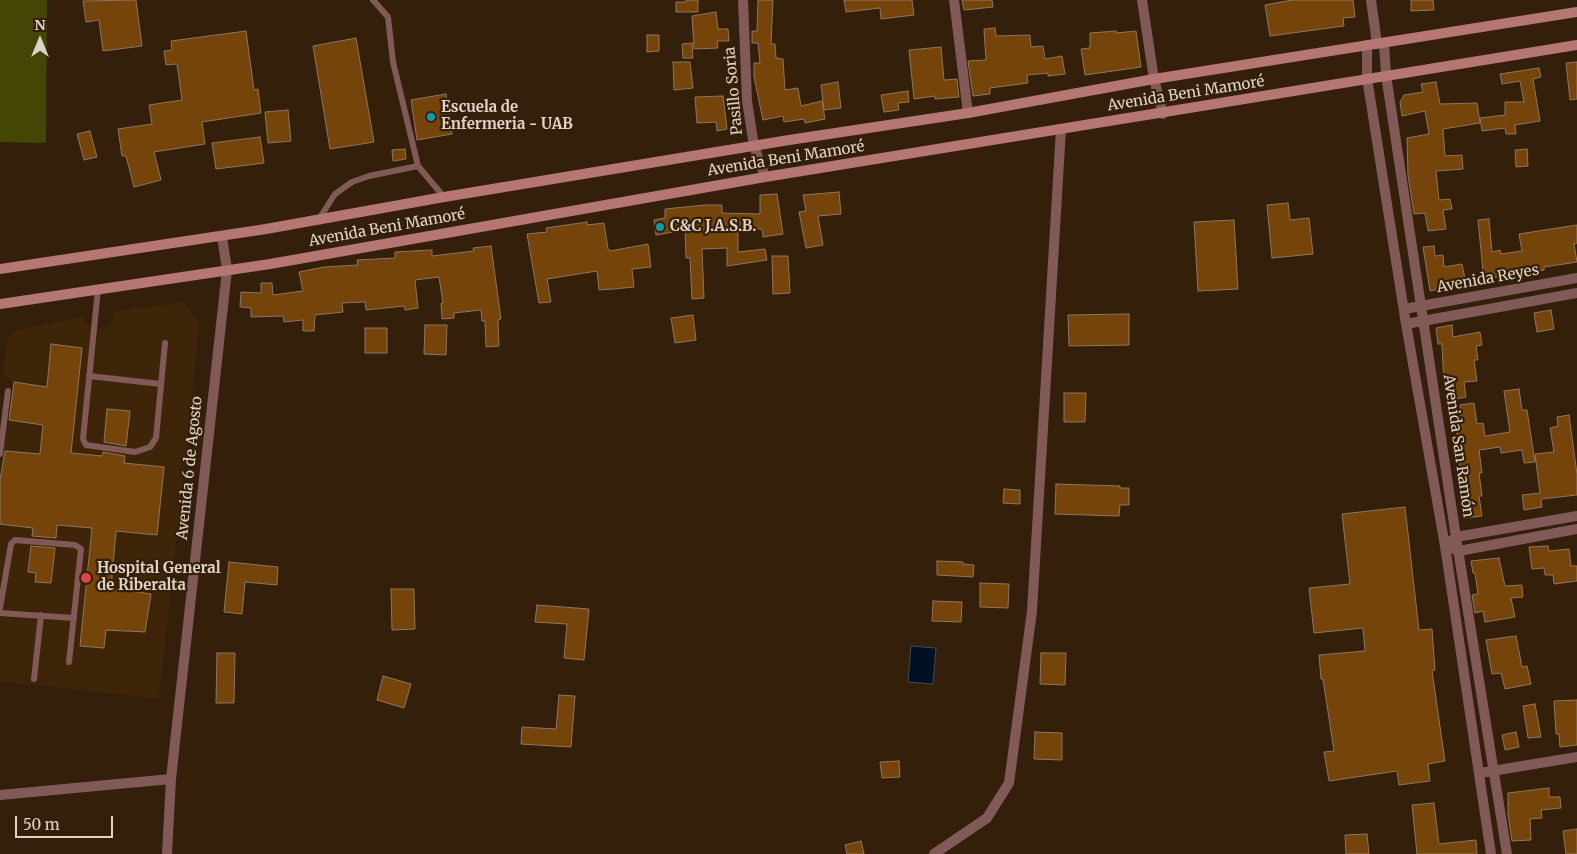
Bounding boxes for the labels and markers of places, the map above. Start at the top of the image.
place label: Escuela de Enfermeria - UAB [441,99,573,134]
marker: Escuela de Enfermeria - UAB [425,111,437,123]
place label: C&C J.A.S.B. [670,218,756,236]
marker: C&C J.A.S.B. [654,221,666,233]
place label: Hospital General de Riberalta [97,560,221,595]
marker: Hospital General de Riberalta [79,571,93,585]

